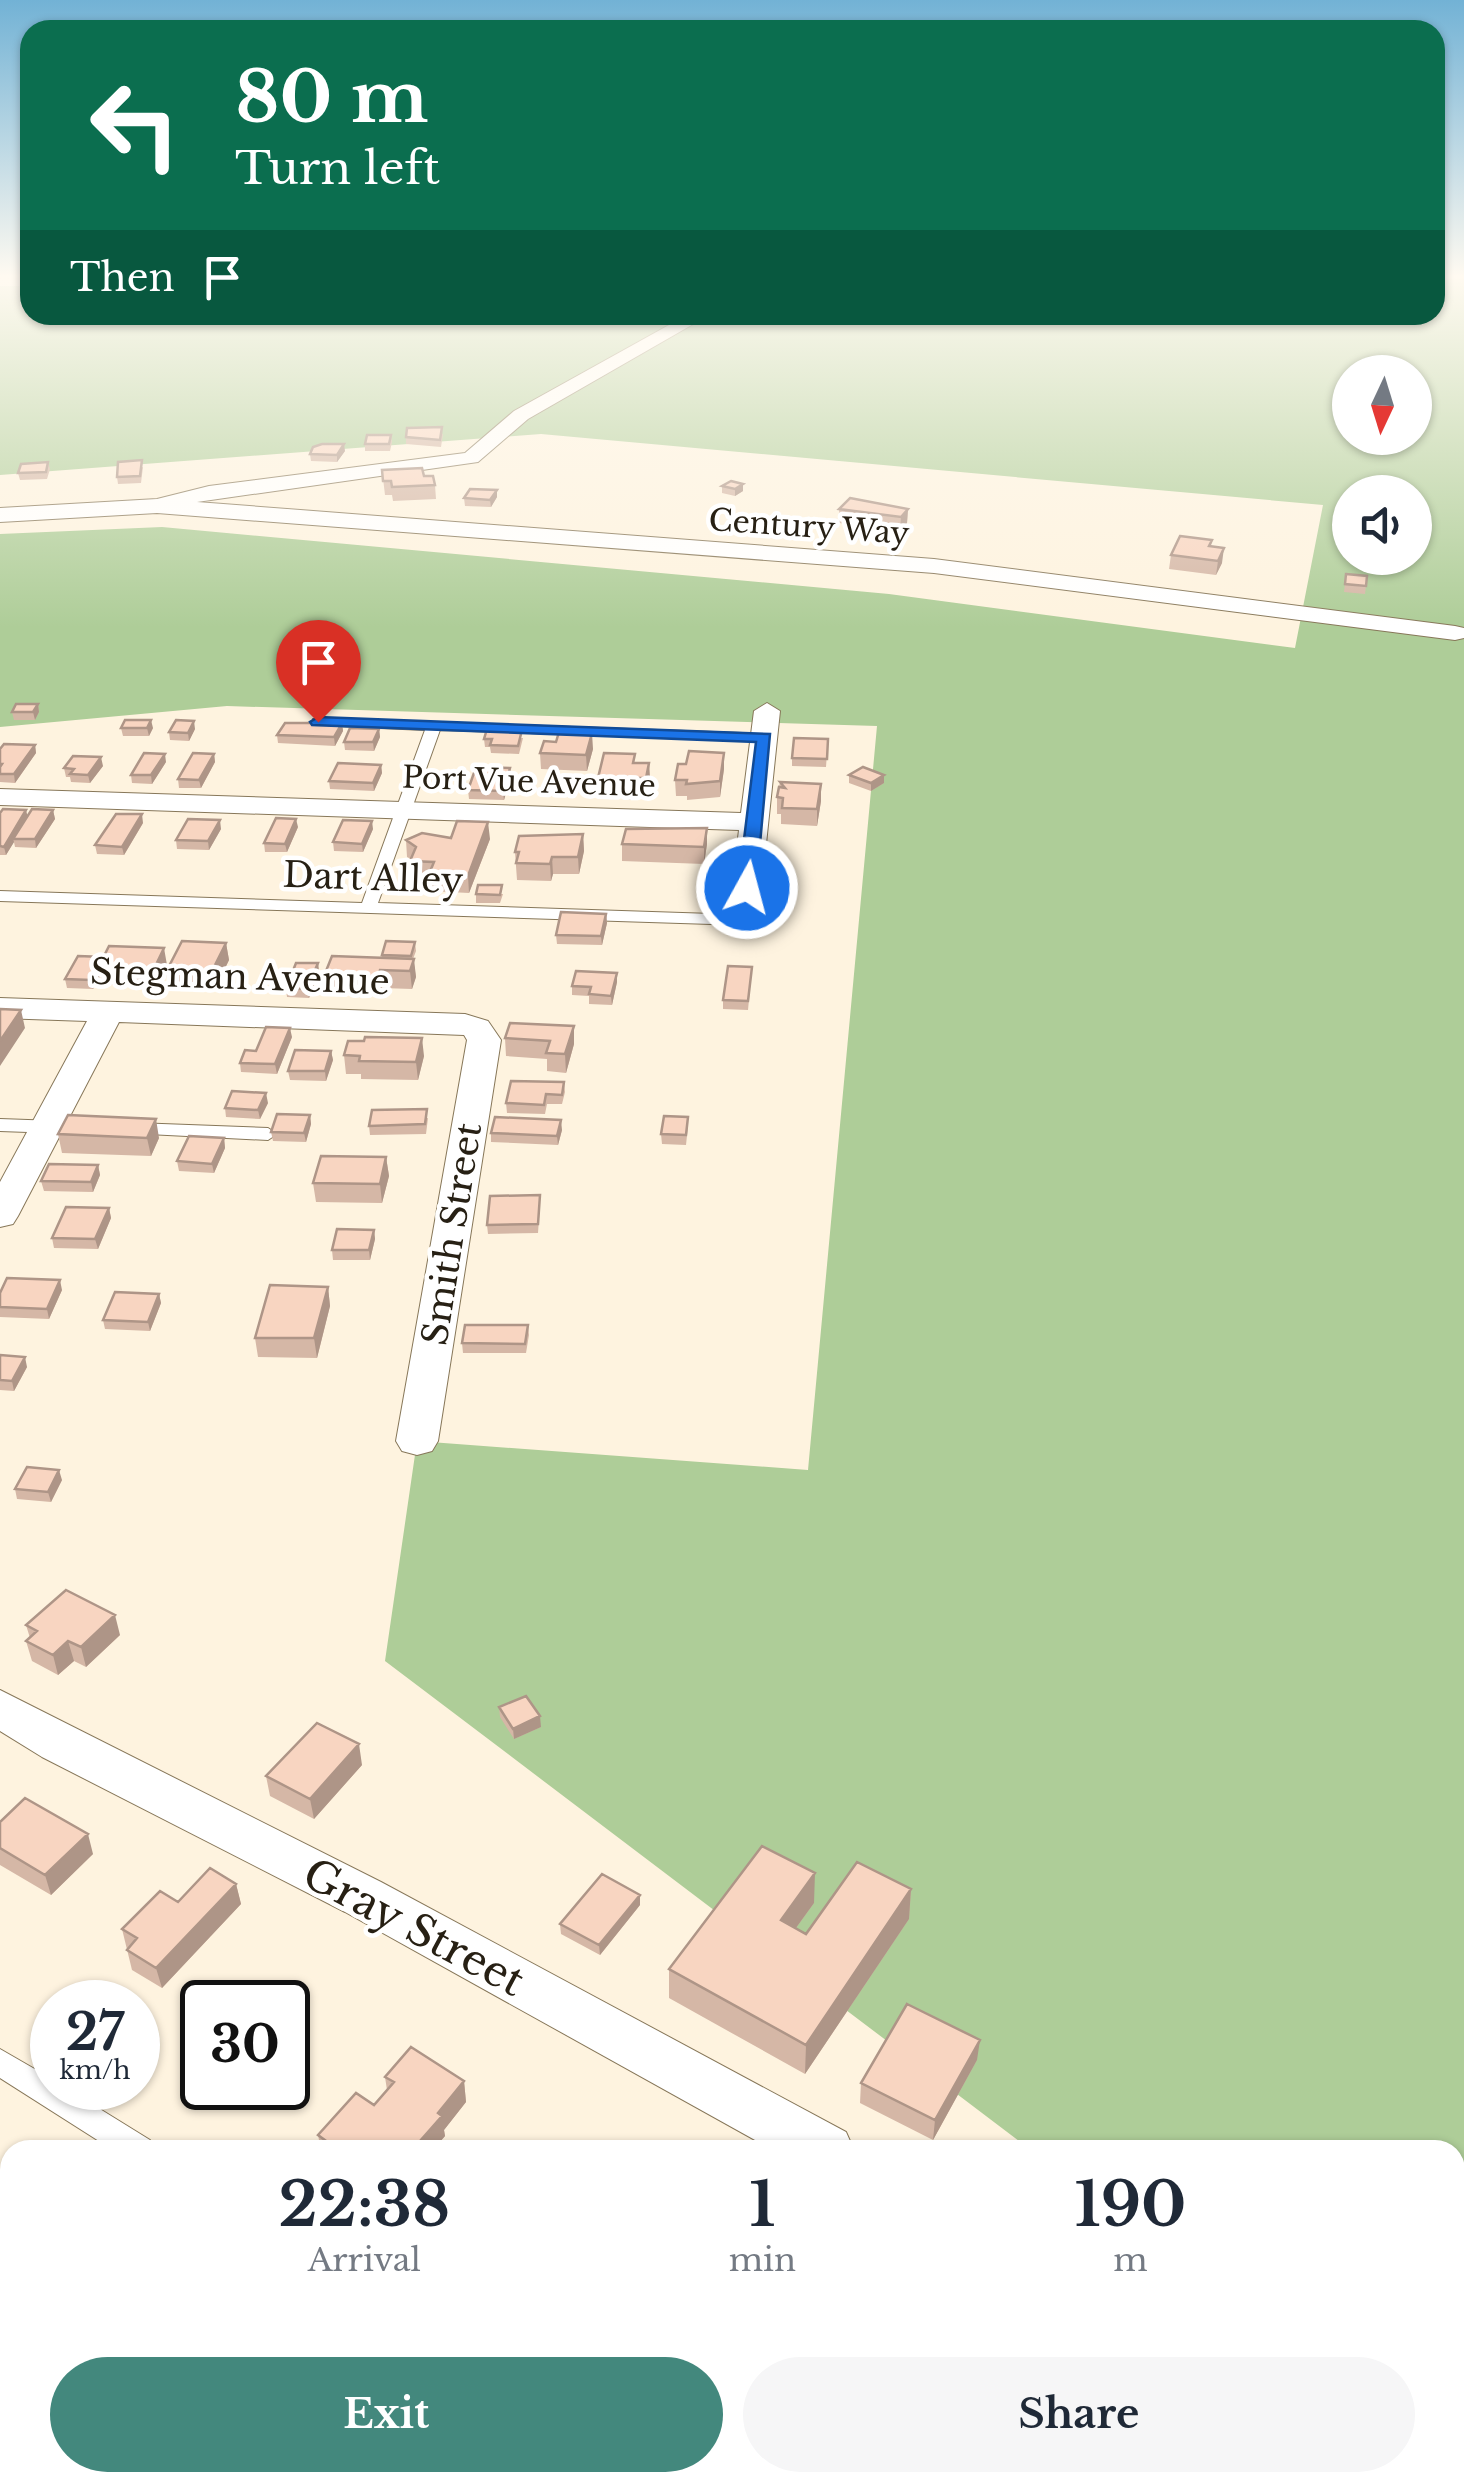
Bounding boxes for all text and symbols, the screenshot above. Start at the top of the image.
text: 80 m [235,54,428,141]
icon: left [70,60,200,190]
text: Turn left [235,140,440,196]
icon: arrive [195,250,250,305]
text: Then [70,254,175,301]
north arrow [1332,355,1432,455]
map controls [1332,355,1432,575]
button: sound [1332,475,1432,575]
street label: Century Way [707,501,911,552]
pin [276,620,361,723]
icon: arrive [291,635,346,690]
street label: Port Vue Avenue [402,759,656,804]
position arrow [695,836,799,940]
street label: Dart Alley [282,853,464,902]
street label: Stegman Avenue [90,950,390,1003]
street label: Smith Street [413,1120,490,1348]
street label: Gray Street [295,1847,534,2007]
speed limit sign: 30 [180,1980,310,2110]
text: 27 [66,2001,124,2064]
text: km/h [60,2055,130,2086]
text: 22:38 [279,2168,450,2242]
text: 1 [749,2168,775,2242]
text: 190 [1075,2168,1186,2242]
text: Arrival [308,2240,421,2280]
text: min [729,2240,796,2280]
text: m [1113,2240,1148,2280]
button: Exit [50,2357,723,2472]
button: Share [743,2357,1415,2472]

